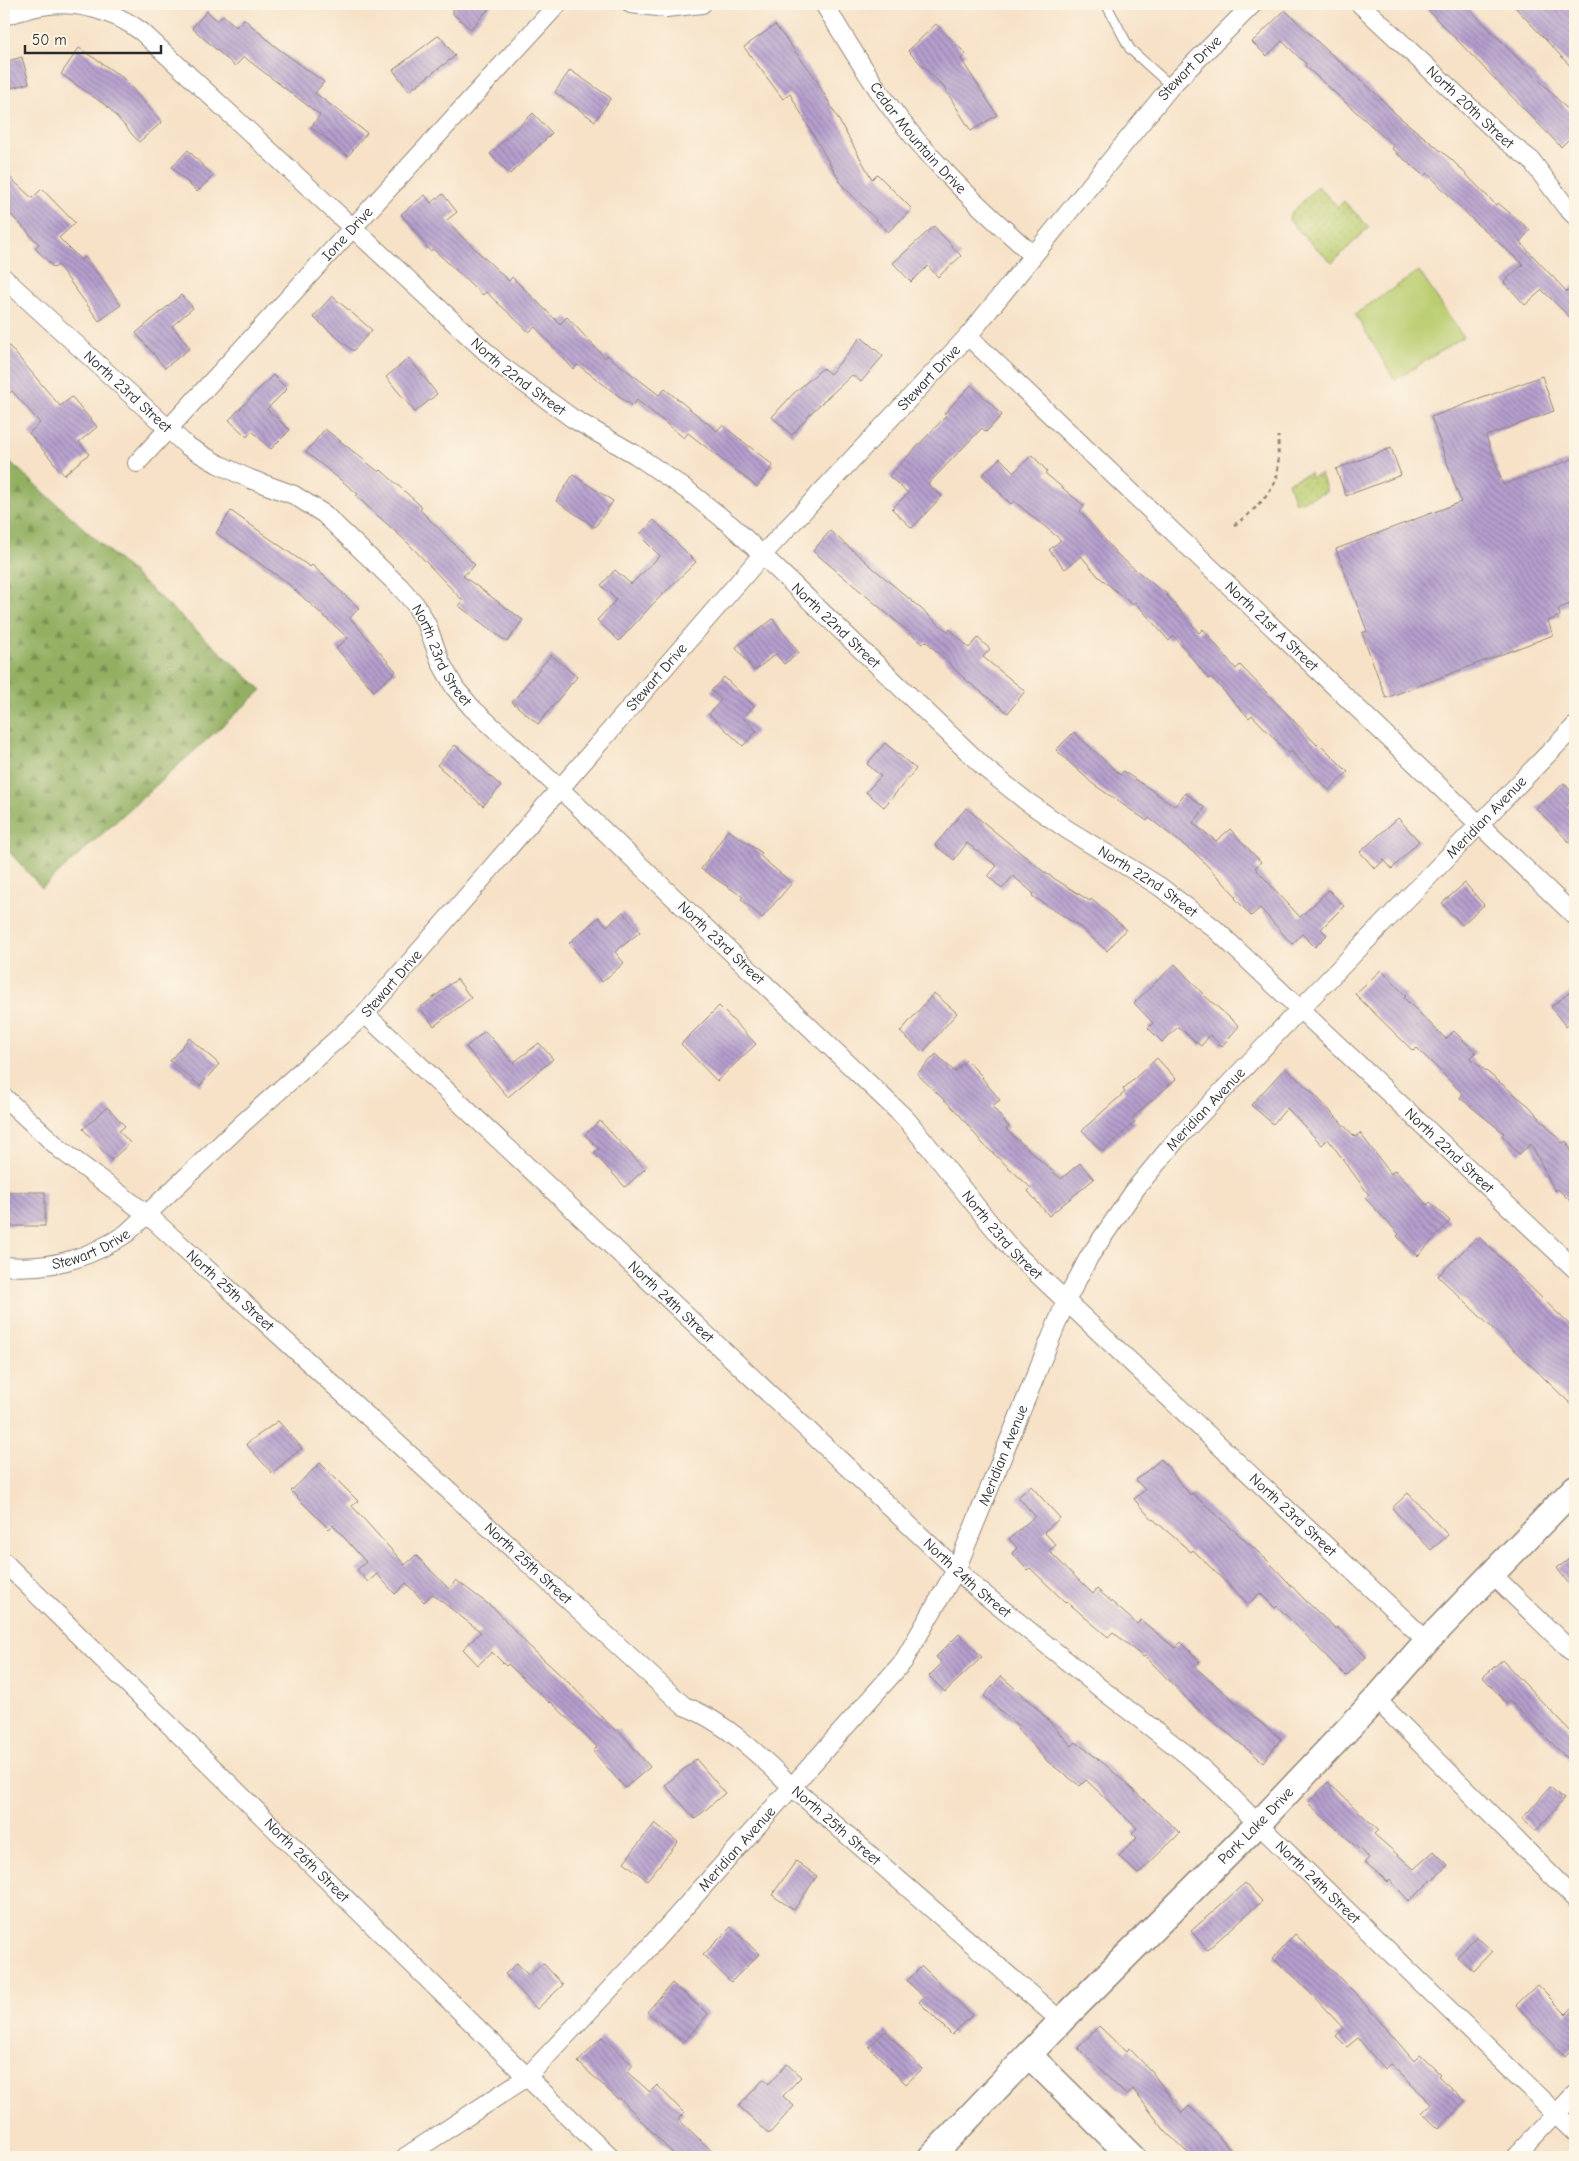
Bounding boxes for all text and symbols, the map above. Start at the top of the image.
scale bar [25,22,161,54]
text: 50 m [32,31,67,49]
street label: Stewart Drive [1154,31,1226,104]
street label: North 20th Street [1423,62,1518,153]
street label: Cedar Mountain Drive [866,78,971,198]
street label: Ione Drive [318,203,377,265]
street label: North 22nd Street [467,334,570,420]
street label: Stewart Drive [894,341,964,414]
street label: North 23rd Street [80,347,176,437]
street label: North 21st A Street [1221,578,1322,675]
street label: North 22nd Street [788,579,884,672]
street label: North 23rd Street [408,601,476,710]
street label: Stewart Drive [622,639,691,715]
street label: Meridian Avenue [1442,772,1531,862]
street label: North 22nd Street [1095,842,1202,922]
street label: North 23rd Street [674,897,769,989]
street label: Stewart Drive [357,945,426,1021]
street label: Meridian Avenue [1162,1063,1249,1154]
street label: North 22nd Street [1401,1104,1498,1197]
street label: North 23rd Street [958,1187,1047,1284]
street label: Stewart Drive [50,1224,134,1273]
street label: North 25th Street [183,1246,278,1335]
street label: North 24th Street [624,1257,718,1347]
street label: Meridian Avenue [974,1402,1032,1509]
street label: North 23rd Street [1246,1470,1341,1561]
street label: North 25th Street [481,1519,576,1608]
street label: North 24th Street [920,1534,1015,1622]
street label: North 25th Street [788,1782,885,1870]
street label: Park Lake Drive [1214,1783,1298,1868]
street label: Meridian Avenue [694,1802,780,1895]
street label: North 26th Street [261,1814,354,1906]
street label: North 24th Street [1272,1837,1365,1928]

